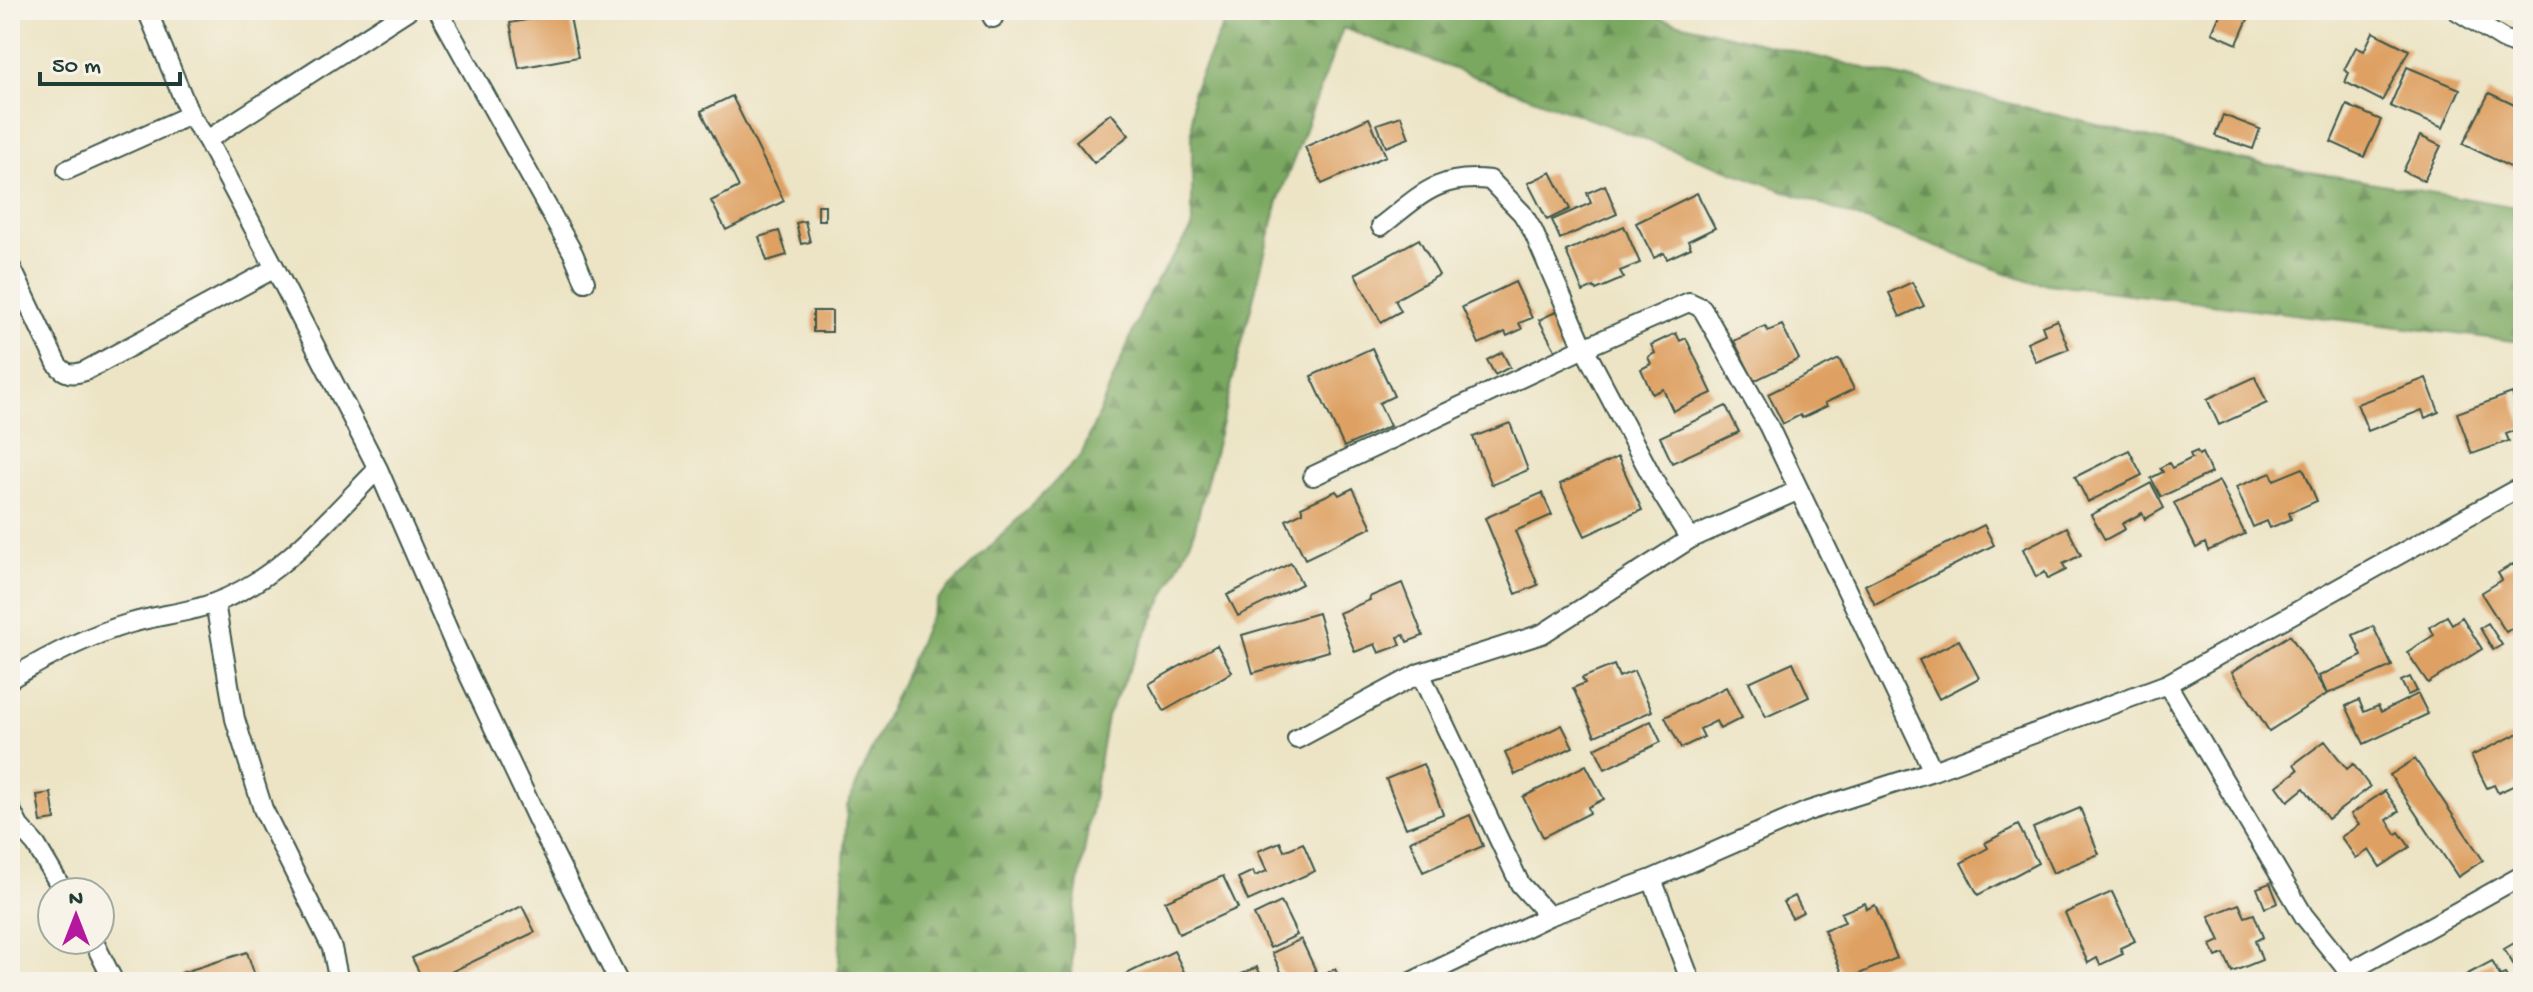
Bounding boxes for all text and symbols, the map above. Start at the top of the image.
scale bar [40,36,180,86]
text: 50 m [52,53,101,82]
north arrow [36,876,116,956]
text: N [69,887,83,913]

